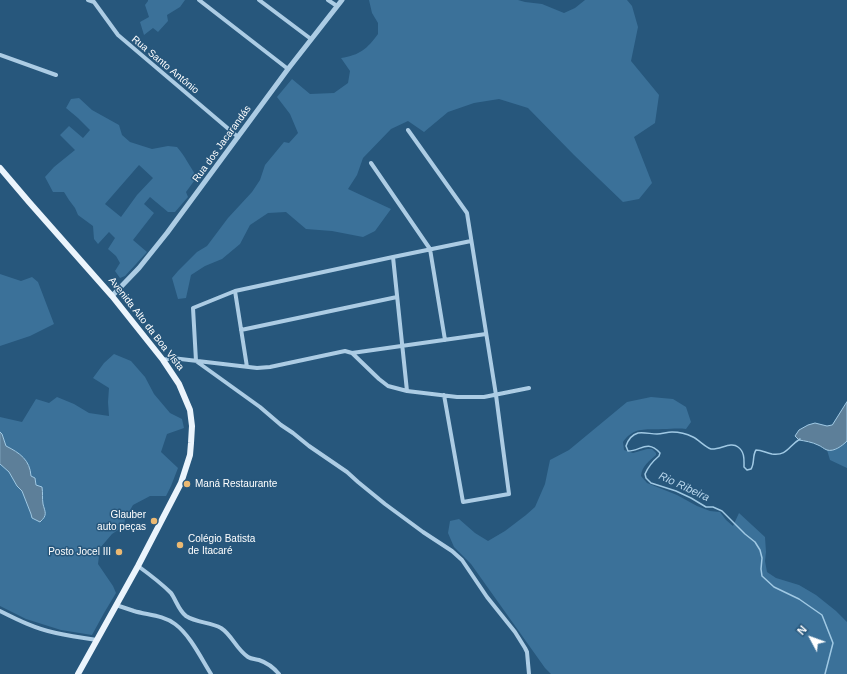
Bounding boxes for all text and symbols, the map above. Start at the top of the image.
street label: Rua Santo Antônio [129,33,201,97]
street label: Rua dos Jacarandás [190,103,254,185]
street label: Avenida Alto da Boa Vista [106,275,186,373]
water label: Rio Ribeira [657,470,711,504]
place label: Maná Restaurante [195,478,277,490]
marker: Maná Restaurante [182,479,192,489]
place label: Glauber auto peças [97,509,146,532]
marker: Glauber auto peças [149,516,159,526]
place label: Colégio Batista de Itacaré [188,533,255,556]
marker: Colégio Batista de Itacaré [175,540,185,550]
place label: Posto Jocel III [48,546,111,558]
marker: Posto Jocel III [114,547,124,557]
north arrow [791,618,831,658]
text: N [795,623,809,637]

